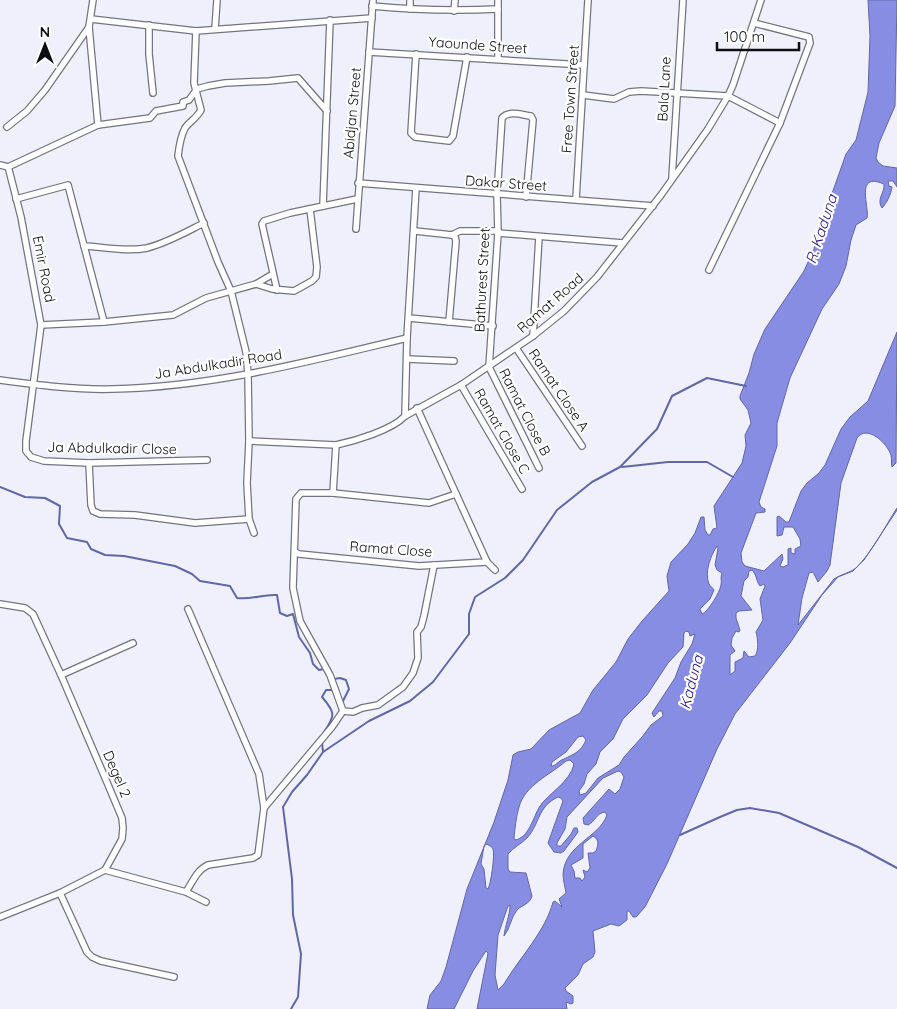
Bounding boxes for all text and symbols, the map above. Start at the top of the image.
north arrow [20,20,70,70]
scale bar [717,20,800,52]
text: N [40,23,50,41]
text: 100 m [724,27,765,46]
street label: Yaounde Street [428,33,528,57]
street label: Free Town Street [557,44,583,154]
street label: Bala Lane [653,56,675,122]
street label: Abidjan Street [339,66,365,159]
street label: Dakar Street [464,171,548,195]
water label: R. Kaduna [801,191,841,266]
street label: Bathurest Street [470,227,494,333]
street label: Emir Road [29,234,59,304]
street label: Ramat Road [513,269,587,337]
street label: Ja Abdulkadir Road [153,345,283,383]
street label: Ramat Close A [525,345,593,435]
street label: Ramat Close B [495,365,555,459]
street label: Ramat Close C [470,385,534,477]
street label: Ja Abdulkadir Close [47,438,177,458]
street label: Ramat Close [349,537,433,561]
water label: Kaduna [675,652,708,711]
street label: Degel 2 [99,748,135,800]

